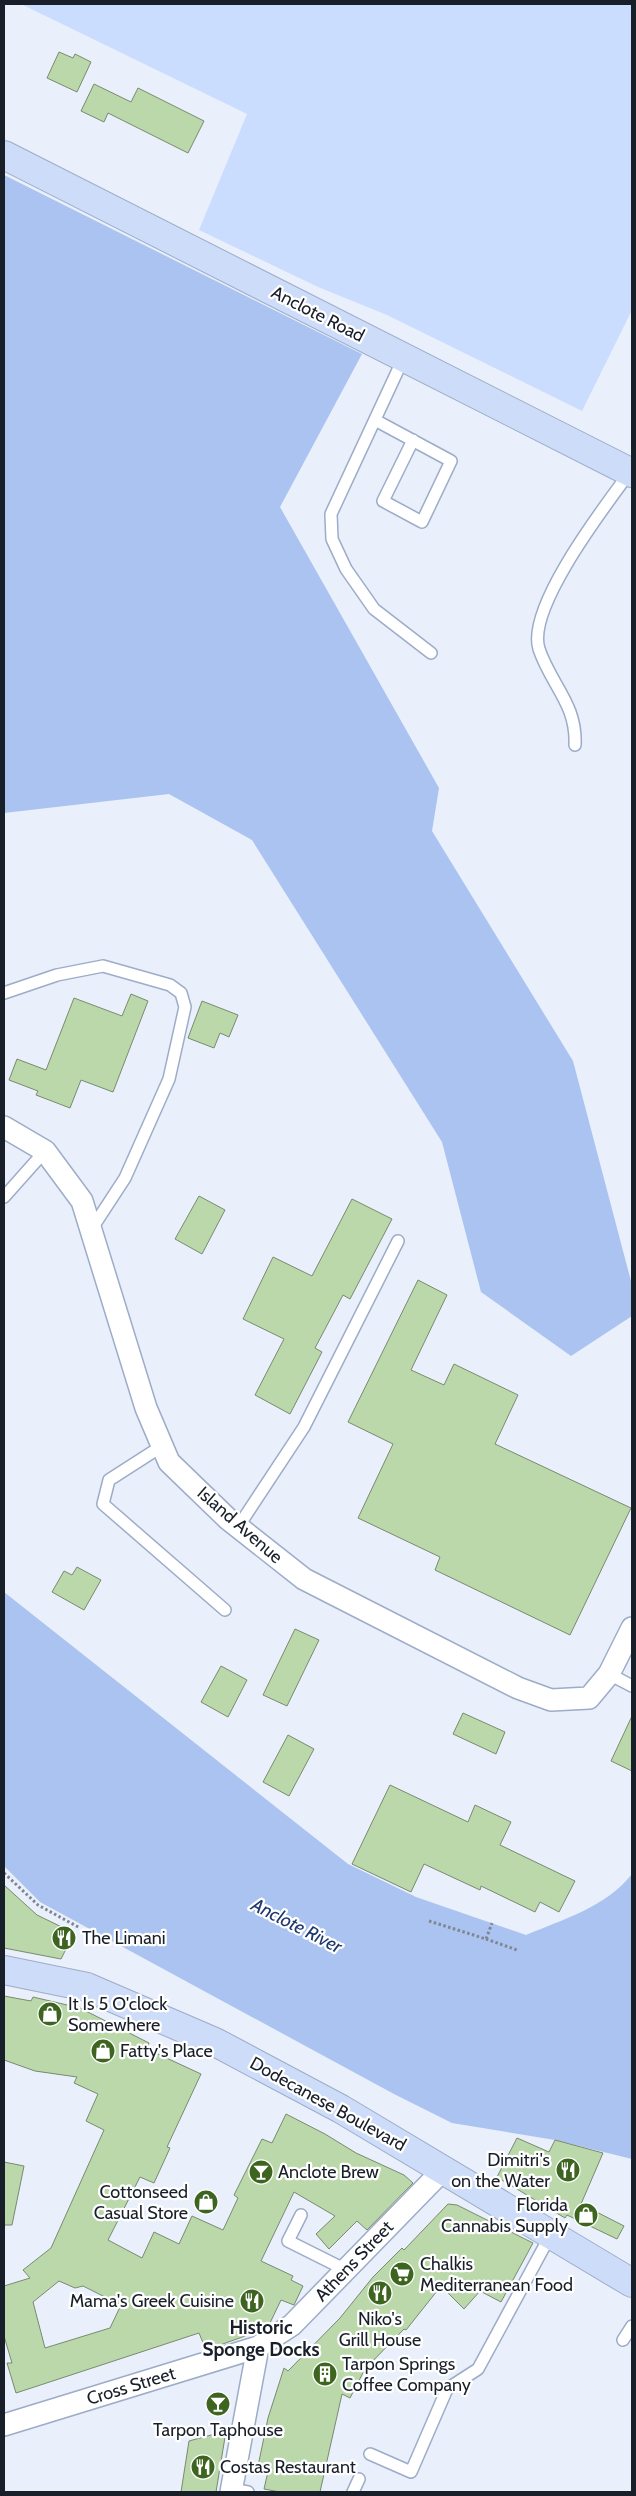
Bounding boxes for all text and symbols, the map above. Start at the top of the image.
street label: Anclote Road [268,281,368,347]
street label: Island Avenue [193,1482,287,1568]
water label: Anclote River [247,1892,347,1959]
restaurant icon: The Limani [51,1925,77,1951]
place label: The Limani [82,1927,166,1949]
place label: It Is 5 O'clock Somewhere [68,1993,168,2036]
shop icon: It Is 5 O'clock Somewhere [37,2001,63,2027]
shop icon: Fatty's Place [90,2038,116,2064]
place label: Fatty's Place [120,2040,213,2062]
street label: Dodecanese Boulevard [246,2052,410,2156]
place label: Dimitri's on the Water [451,2149,550,2192]
restaurant icon: Dimitri's on the Water [555,2157,581,2183]
bar icon: Anclote Brew [248,2159,274,2185]
place label: Anclote Brew [278,2161,379,2183]
place label: Cottonseed Casual Store [94,2181,188,2224]
shop icon: Cottonseed Casual Store [193,2189,219,2215]
place label: Florida Cannabis Supply [441,2194,568,2237]
shop icon: Florida Cannabis Supply [573,2202,599,2228]
street label: Athens Street [310,2216,398,2306]
place label: Chalkis Mediterranean Food [420,2253,573,2296]
supermarket icon: Chalkis Mediterranean Food [389,2261,415,2287]
restaurant icon: Niko's Grill House [367,2280,393,2306]
restaurant icon: Mama's Greek Cuisine [239,2288,265,2314]
place label: Mama's Greek Cuisine [70,2290,234,2312]
place label: Niko's Grill House [339,2308,421,2351]
district label: Historic Sponge Docks [203,2316,319,2361]
place label: Tarpon Springs Coffee Company [342,2353,471,2396]
building icon: Tarpon Springs Coffee Company [312,2361,338,2387]
street label: Cross Street [84,2362,178,2410]
bar icon: Tarpon Taphouse [205,2391,231,2417]
place label: Tarpon Taphouse [153,2419,283,2441]
restaurant icon: Costas Restaurant [190,2454,216,2480]
place label: Costas Restaurant [220,2456,356,2478]

